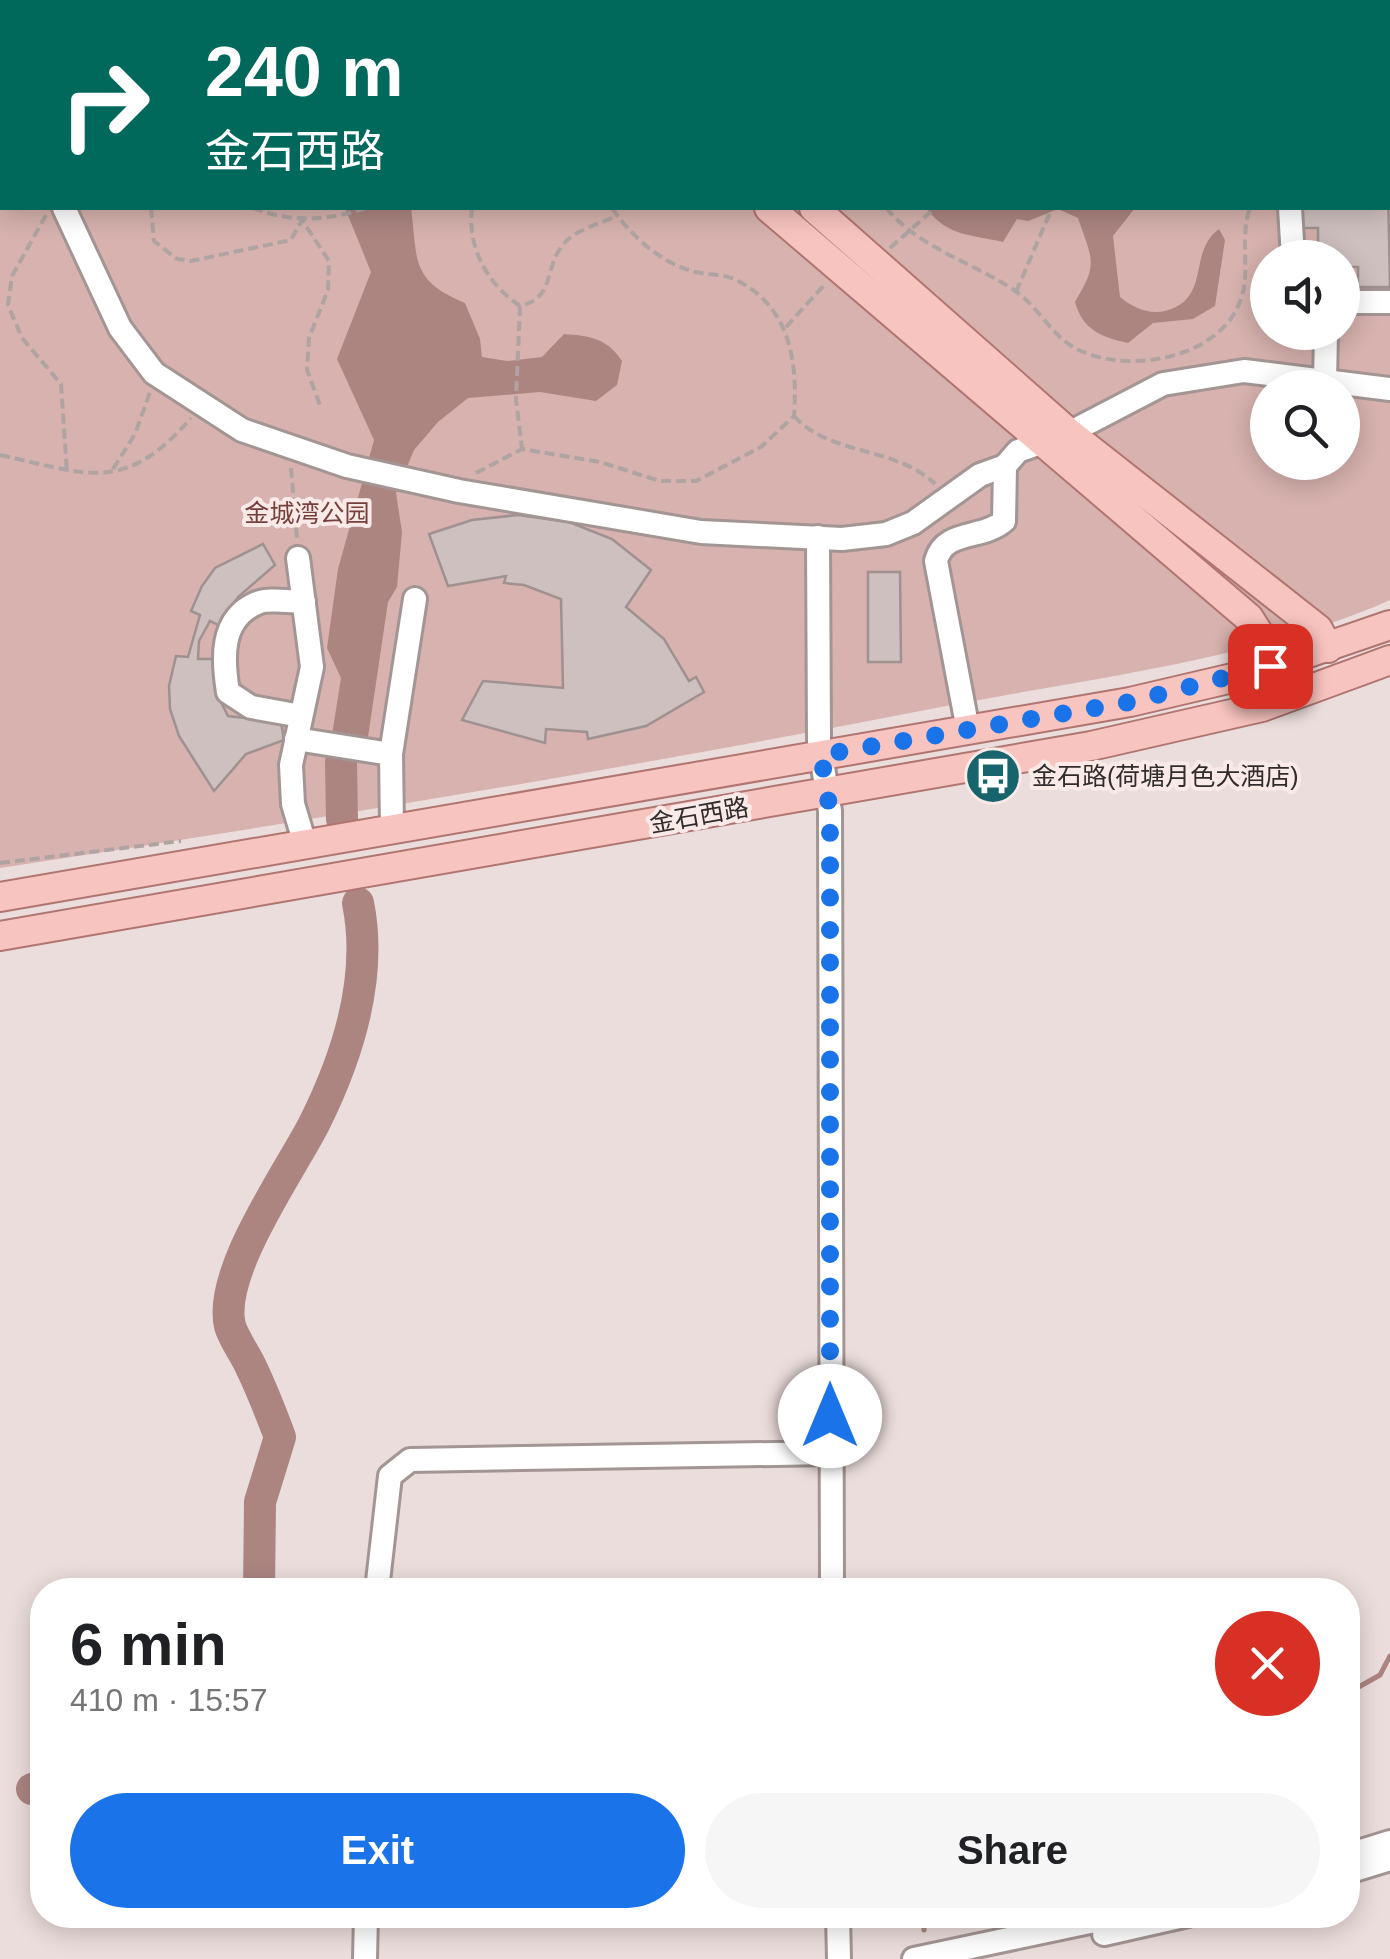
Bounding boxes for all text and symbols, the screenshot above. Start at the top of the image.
text: 240 m [205,33,403,111]
icon: right [40,40,170,170]
text: 金石西路 [205,126,385,177]
map controls [1250,240,1360,480]
button: sound [1250,240,1360,350]
button: search [1250,370,1360,480]
park label: 金城湾公园 [244,499,370,527]
pin [1228,624,1313,709]
icon: arrive [1243,639,1298,694]
bus stop icon: 金石路(荷塘月色大酒店) [963,746,1023,806]
place label: 金石路(荷塘月色大酒店) [1032,762,1299,790]
street label: 金石西路 [647,793,751,837]
position arrow [778,1364,882,1468]
text: 6 min [70,1611,227,1678]
button: close [1215,1611,1320,1716]
text: 410 m · 15:57 [70,1682,267,1718]
button: Exit [70,1793,685,1908]
button: Share [705,1793,1320,1908]

